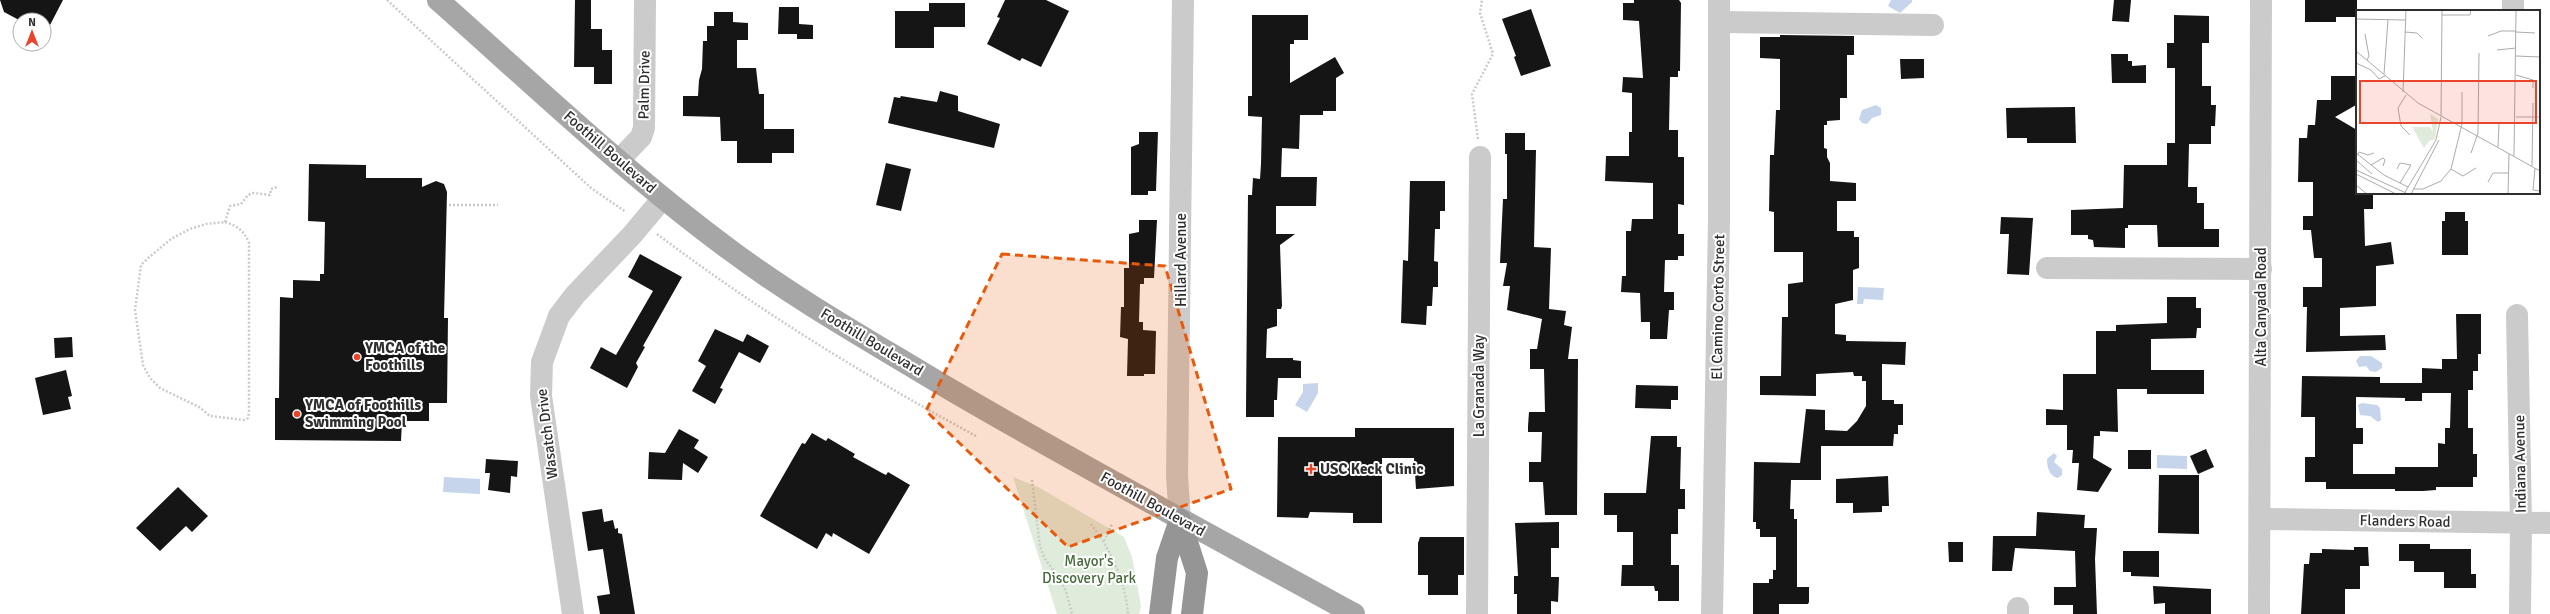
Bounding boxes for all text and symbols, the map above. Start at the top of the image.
inset map [2356,10,2540,194]
north arrow [12,12,52,52]
text: N [28,16,36,29]
street label: Palm Drive [634,50,654,120]
street label: Foothill Boulevard [560,107,660,197]
street label: Hillard Avenue [1172,213,1190,307]
street label: El Camino Corto Street [1708,234,1728,380]
street label: Alta Canyada Road [2252,247,2270,367]
street label: Foothill Boulevard [817,304,927,380]
street label: La Granada Way [1470,335,1488,437]
place label: YMCA of the Foothills [364,339,445,374]
marker: YMCA of the Foothills [352,352,362,362]
street label: Wasatch Drive [533,388,561,480]
place label: YMCA of Foothills Swimming Pool [304,396,422,431]
marker: YMCA of Foothills Swimming Pool [292,409,302,419]
street label: Indiana Avenue [2510,415,2530,513]
place label: USC Keck Clinic [1320,460,1424,478]
marker: USC Keck Clinic [1305,463,1317,475]
street label: Foothill Boulevard [1098,468,1208,540]
street label: Flanders Road [2359,511,2451,531]
park label: Mayor's Discovery Park [1042,552,1137,587]

